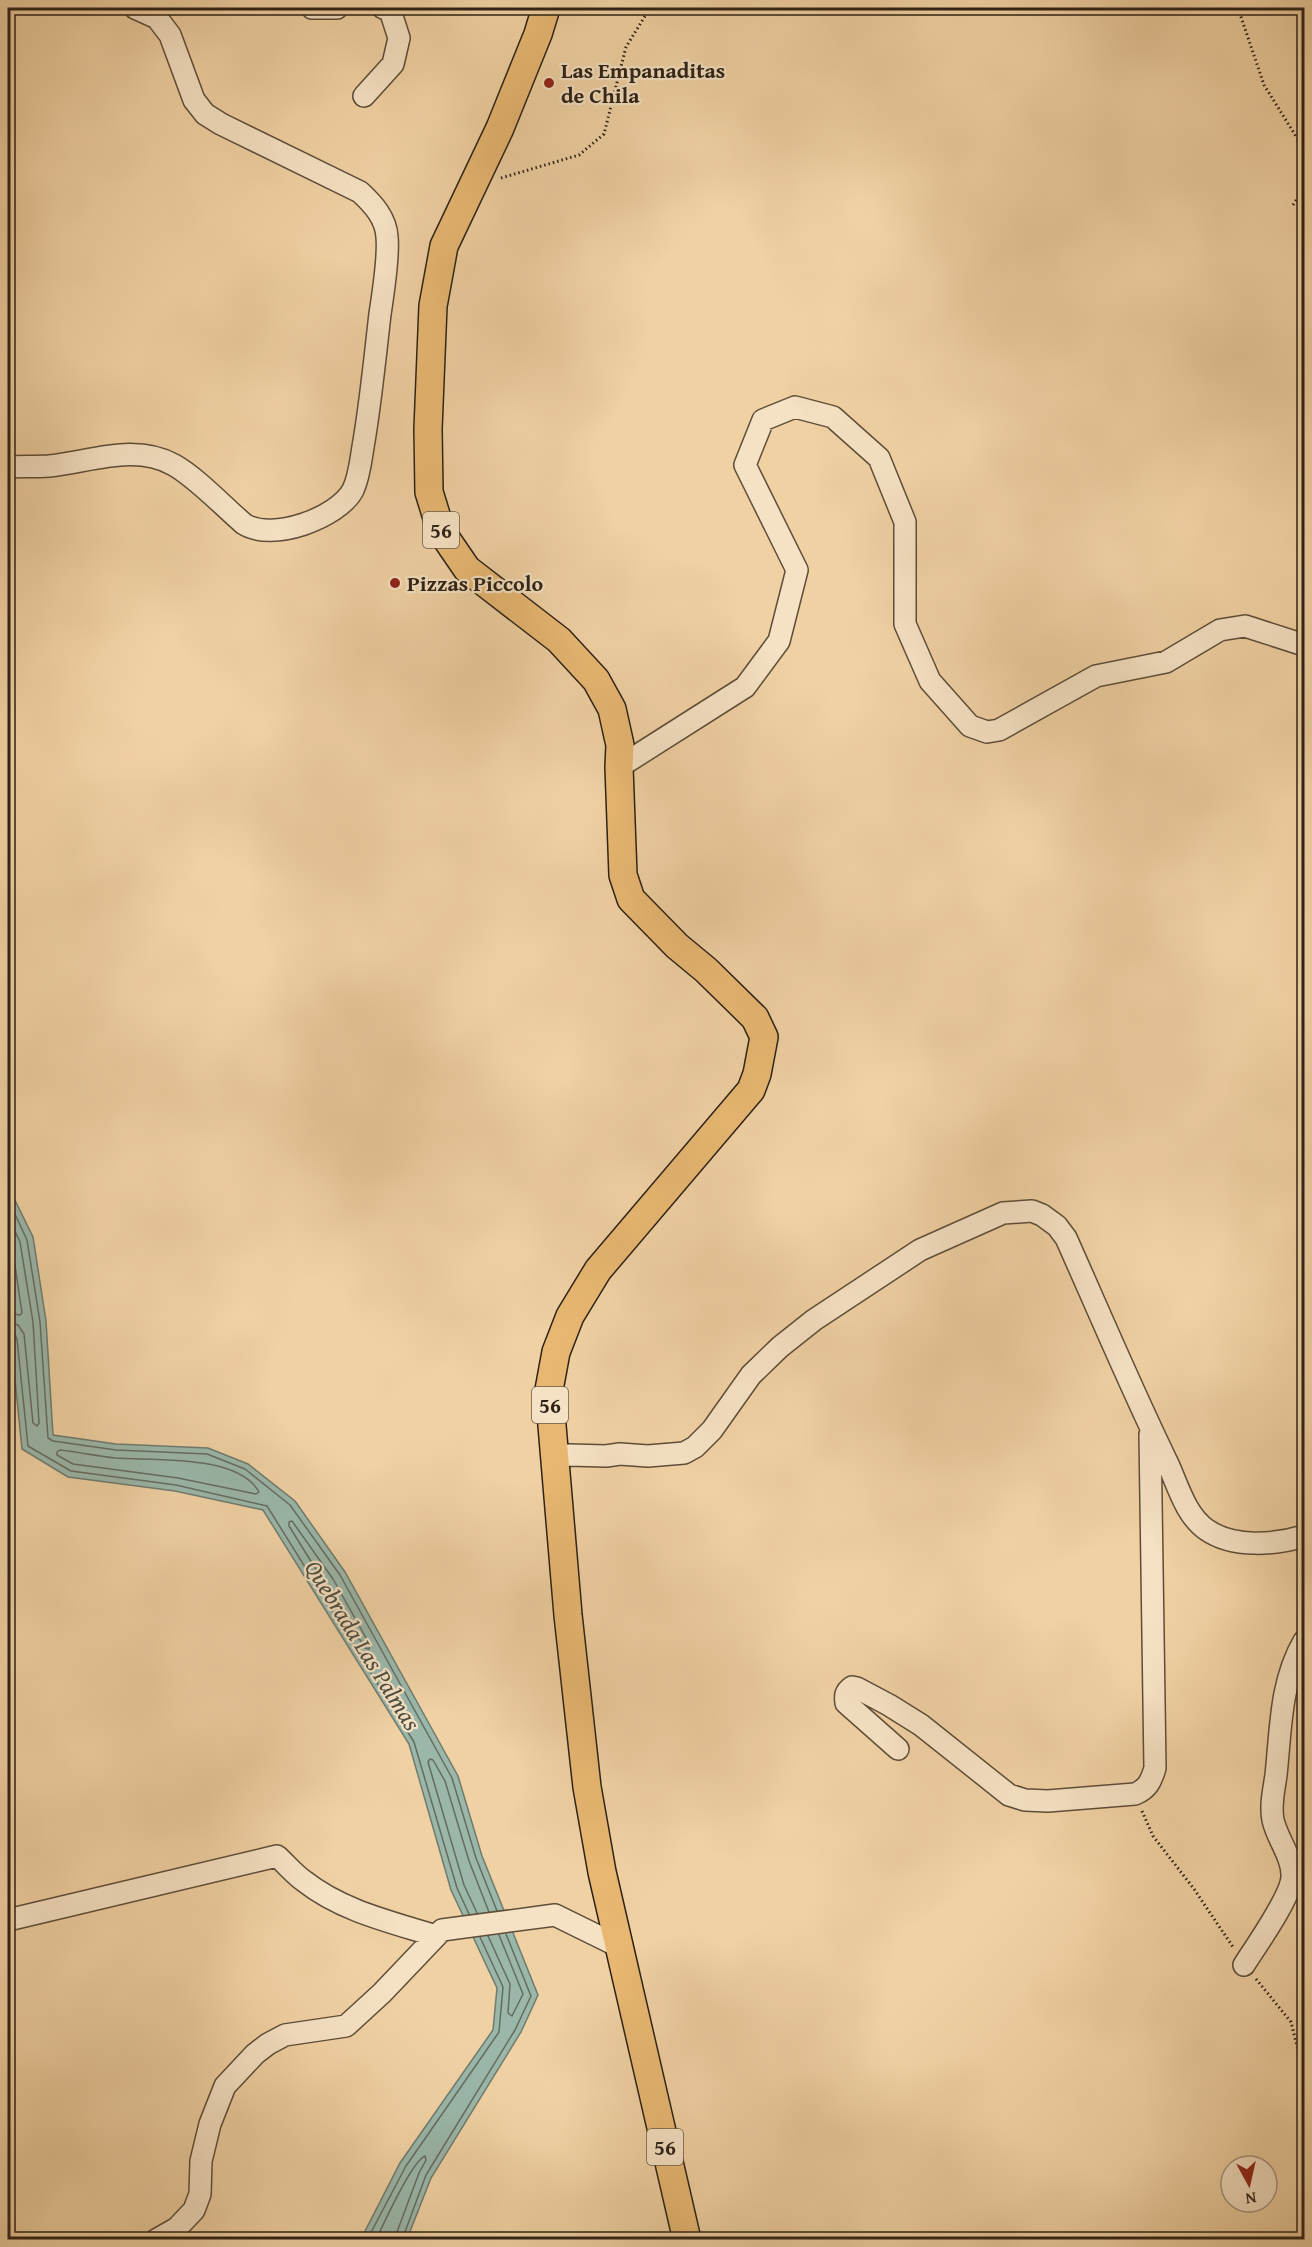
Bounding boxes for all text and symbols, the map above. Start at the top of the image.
place label: Las Empanaditas de Chila [561,54,725,111]
marker: Las Empanaditas de Chila [542,76,556,90]
road number: 56 [423,512,459,548]
place label: Pizzas Piccolo [407,567,544,599]
marker: Pizzas Piccolo [388,576,402,590]
road number: 56 [532,1387,568,1423]
water label: Quebrada Las Palmas [296,1553,430,1737]
road number: 56 [647,2129,683,2165]
north arrow [1219,2154,1279,2214]
text: N [1244,2186,1258,2212]

